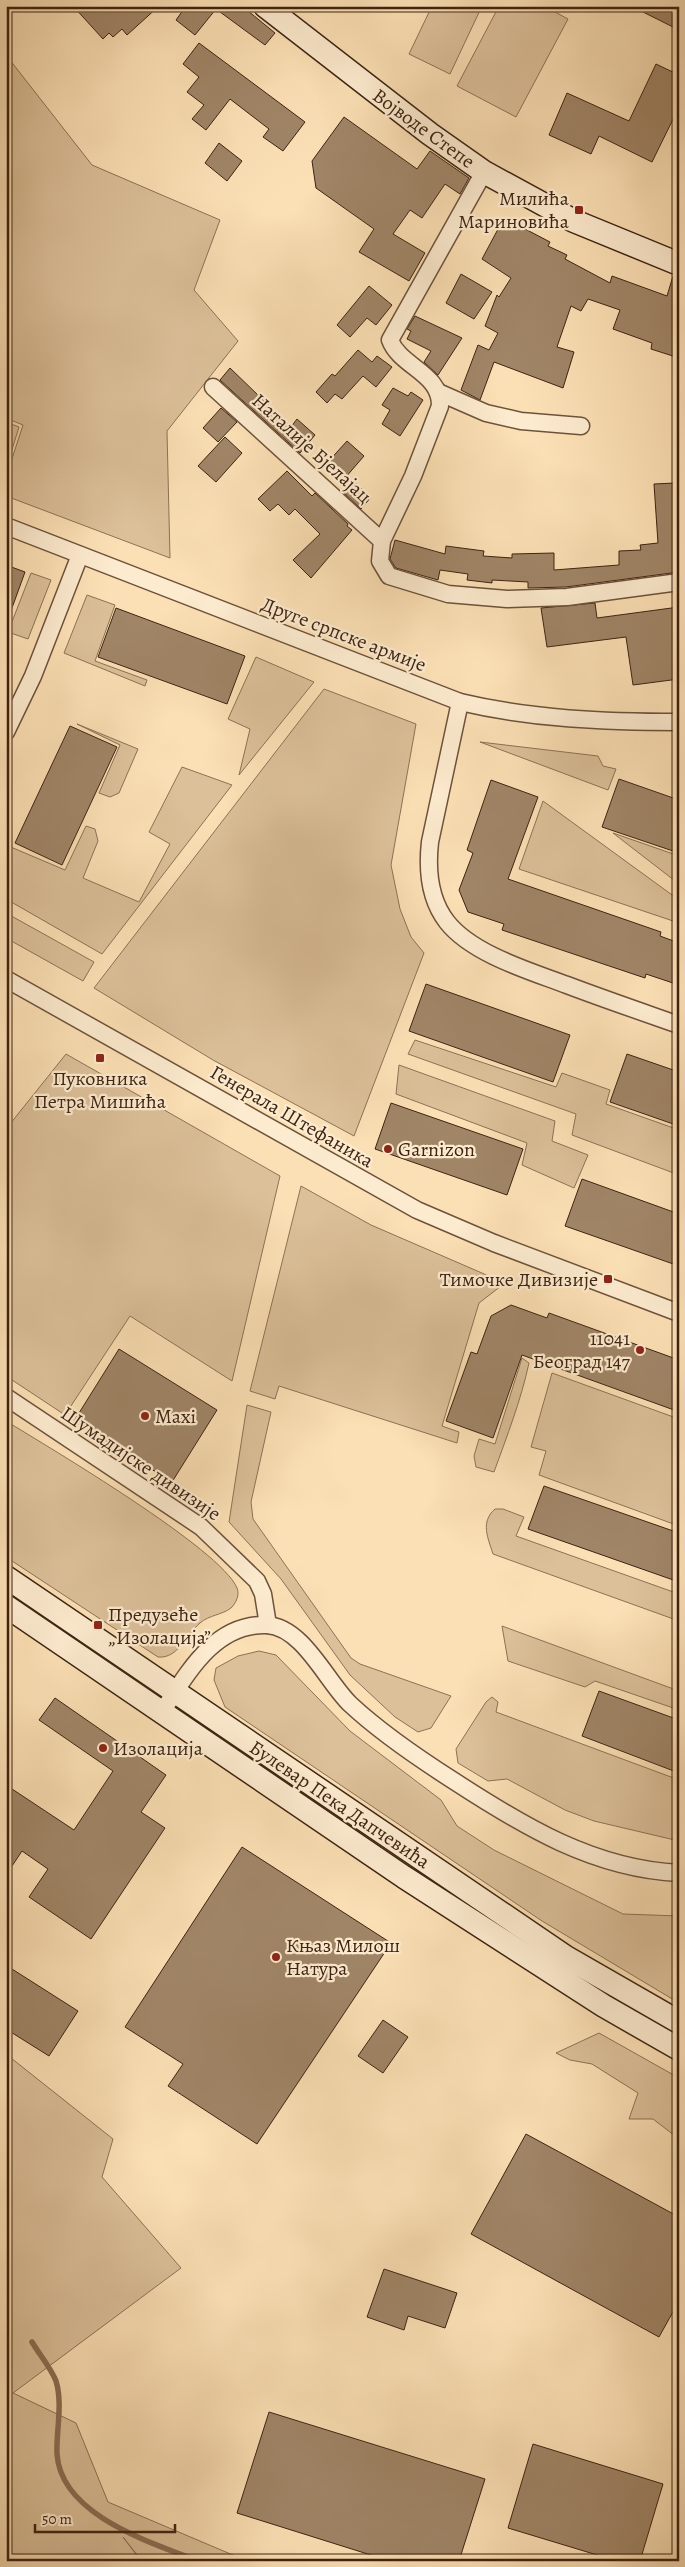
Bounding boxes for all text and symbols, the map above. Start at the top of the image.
street label: Војводе Степе [367,82,480,175]
place label: Милића Мариновића [458,185,570,235]
marker: Милића Мариновића [573,204,585,216]
street label: Наталије Бјелајац [246,387,377,509]
street label: Друге српске армије [257,591,430,678]
marker: Пуковника Петра Мишића [94,1052,106,1064]
street label: Генерала Штефаника [205,1059,379,1175]
place label: Пуковника Петра Мишића [34,1065,167,1115]
place label: Garnizon [398,1136,475,1163]
marker: Garnizon [382,1143,394,1155]
place label: Тимочке Дивизије [440,1266,598,1293]
marker: Тимочке Дивизије [602,1273,614,1285]
place label: 11041 Београд 147 [533,1325,631,1375]
marker: 11041 Београд 147 [634,1344,646,1356]
street label: Шумадијске дивизије [55,1400,226,1527]
place label: Maxi [155,1403,196,1430]
marker: Maxi [139,1410,151,1422]
place label: Предузеће „Изолација” [108,1601,211,1651]
marker: Предузеће „Изолација” [92,1619,104,1631]
street label: Булевар Пека Дапчевића [244,1734,436,1875]
place label: Изолација [113,1735,204,1762]
marker: Изолација [97,1742,109,1754]
place label: Књаз Милош Натура [286,1932,400,1982]
marker: Књаз Милош Натура [270,1951,282,1963]
scale bar [35,2502,175,2534]
text: 50 m [42,2509,72,2529]

